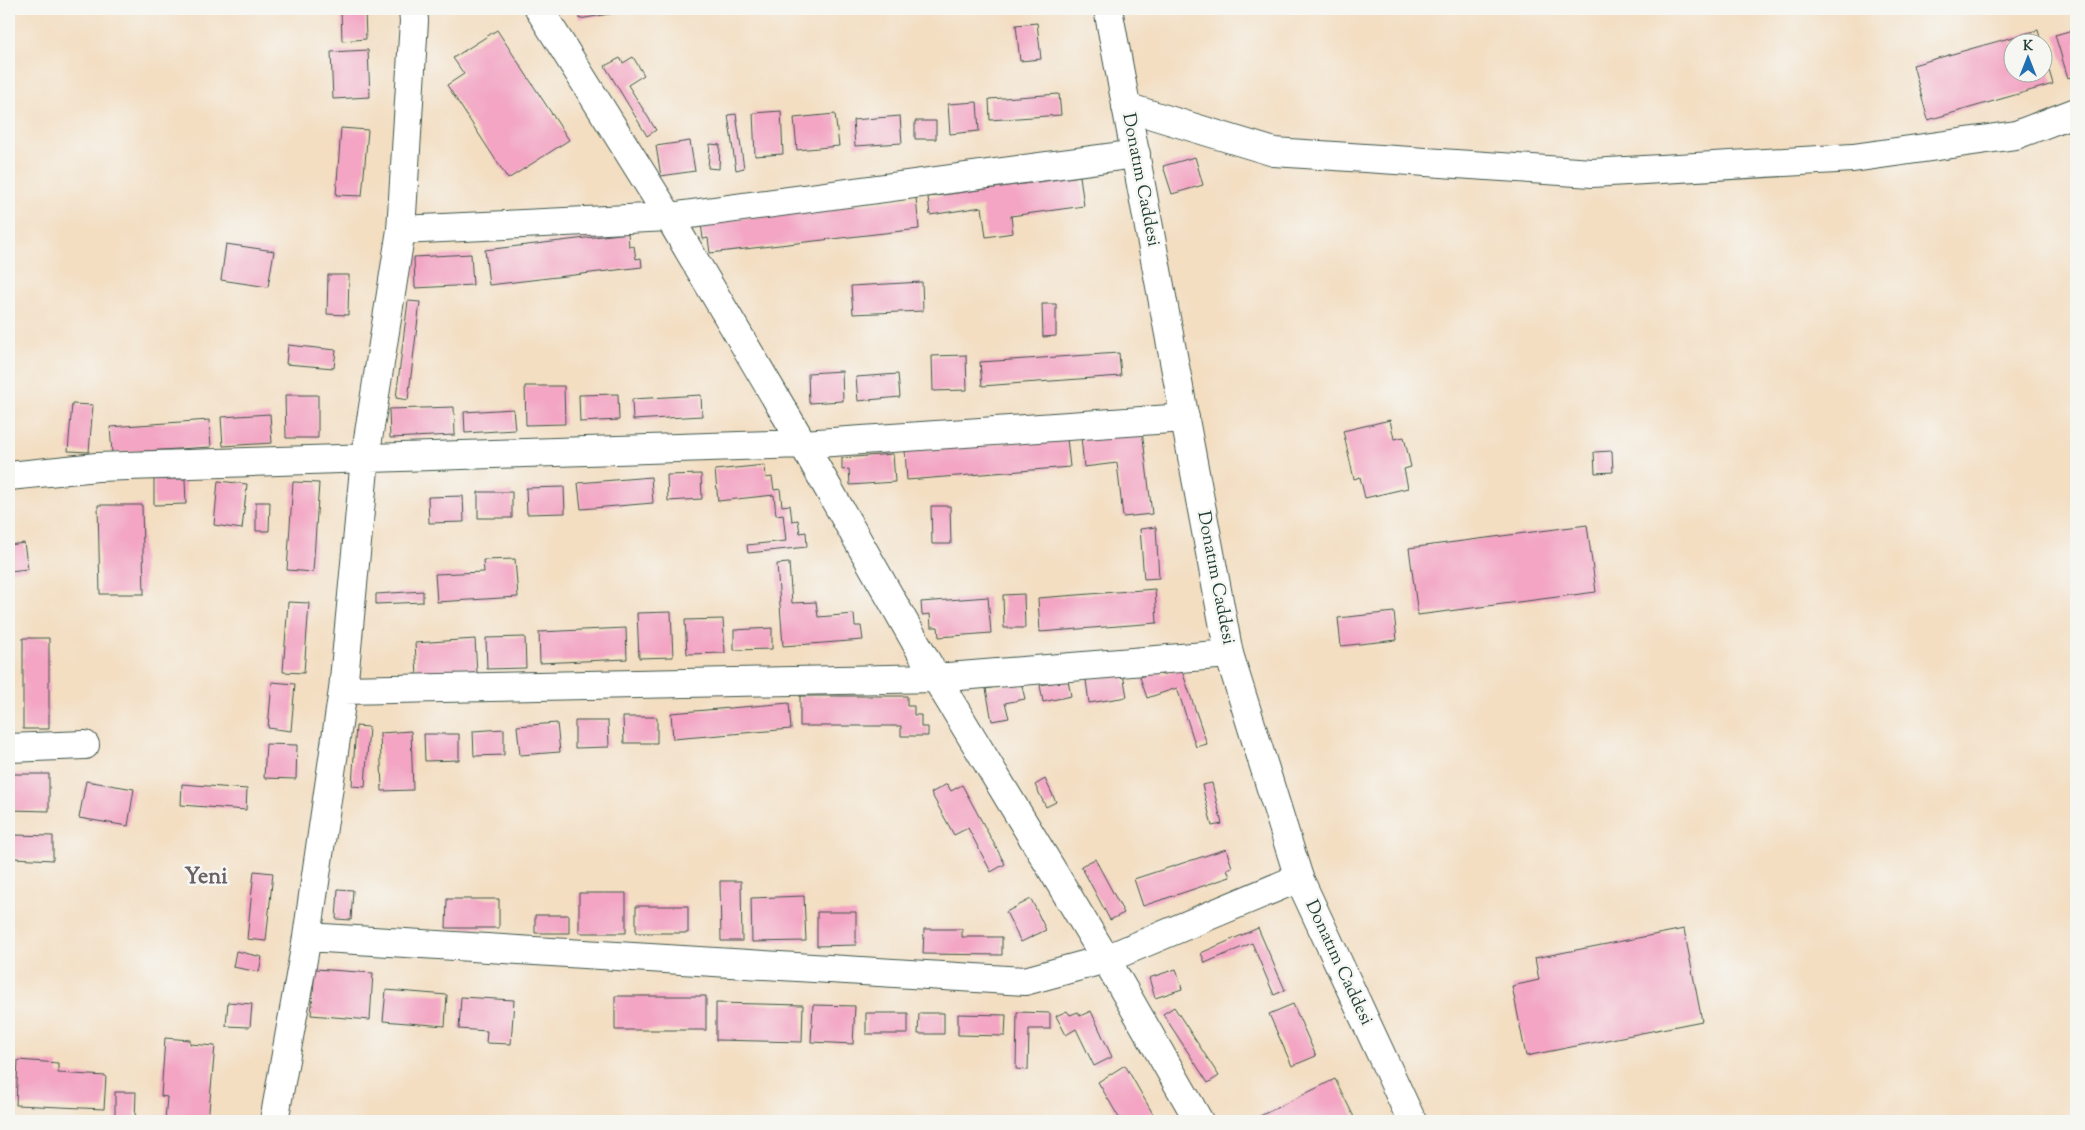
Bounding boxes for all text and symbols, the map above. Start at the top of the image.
north arrow [2002,32,2052,82]
text: K [2023,37,2034,57]
street label: Donatım Caddesi [1114,111,1166,249]
street label: Donatım Caddesi [1189,509,1241,647]
district label: Yeni [184,862,228,894]
street label: Donatım Caddesi [1298,896,1378,1030]

